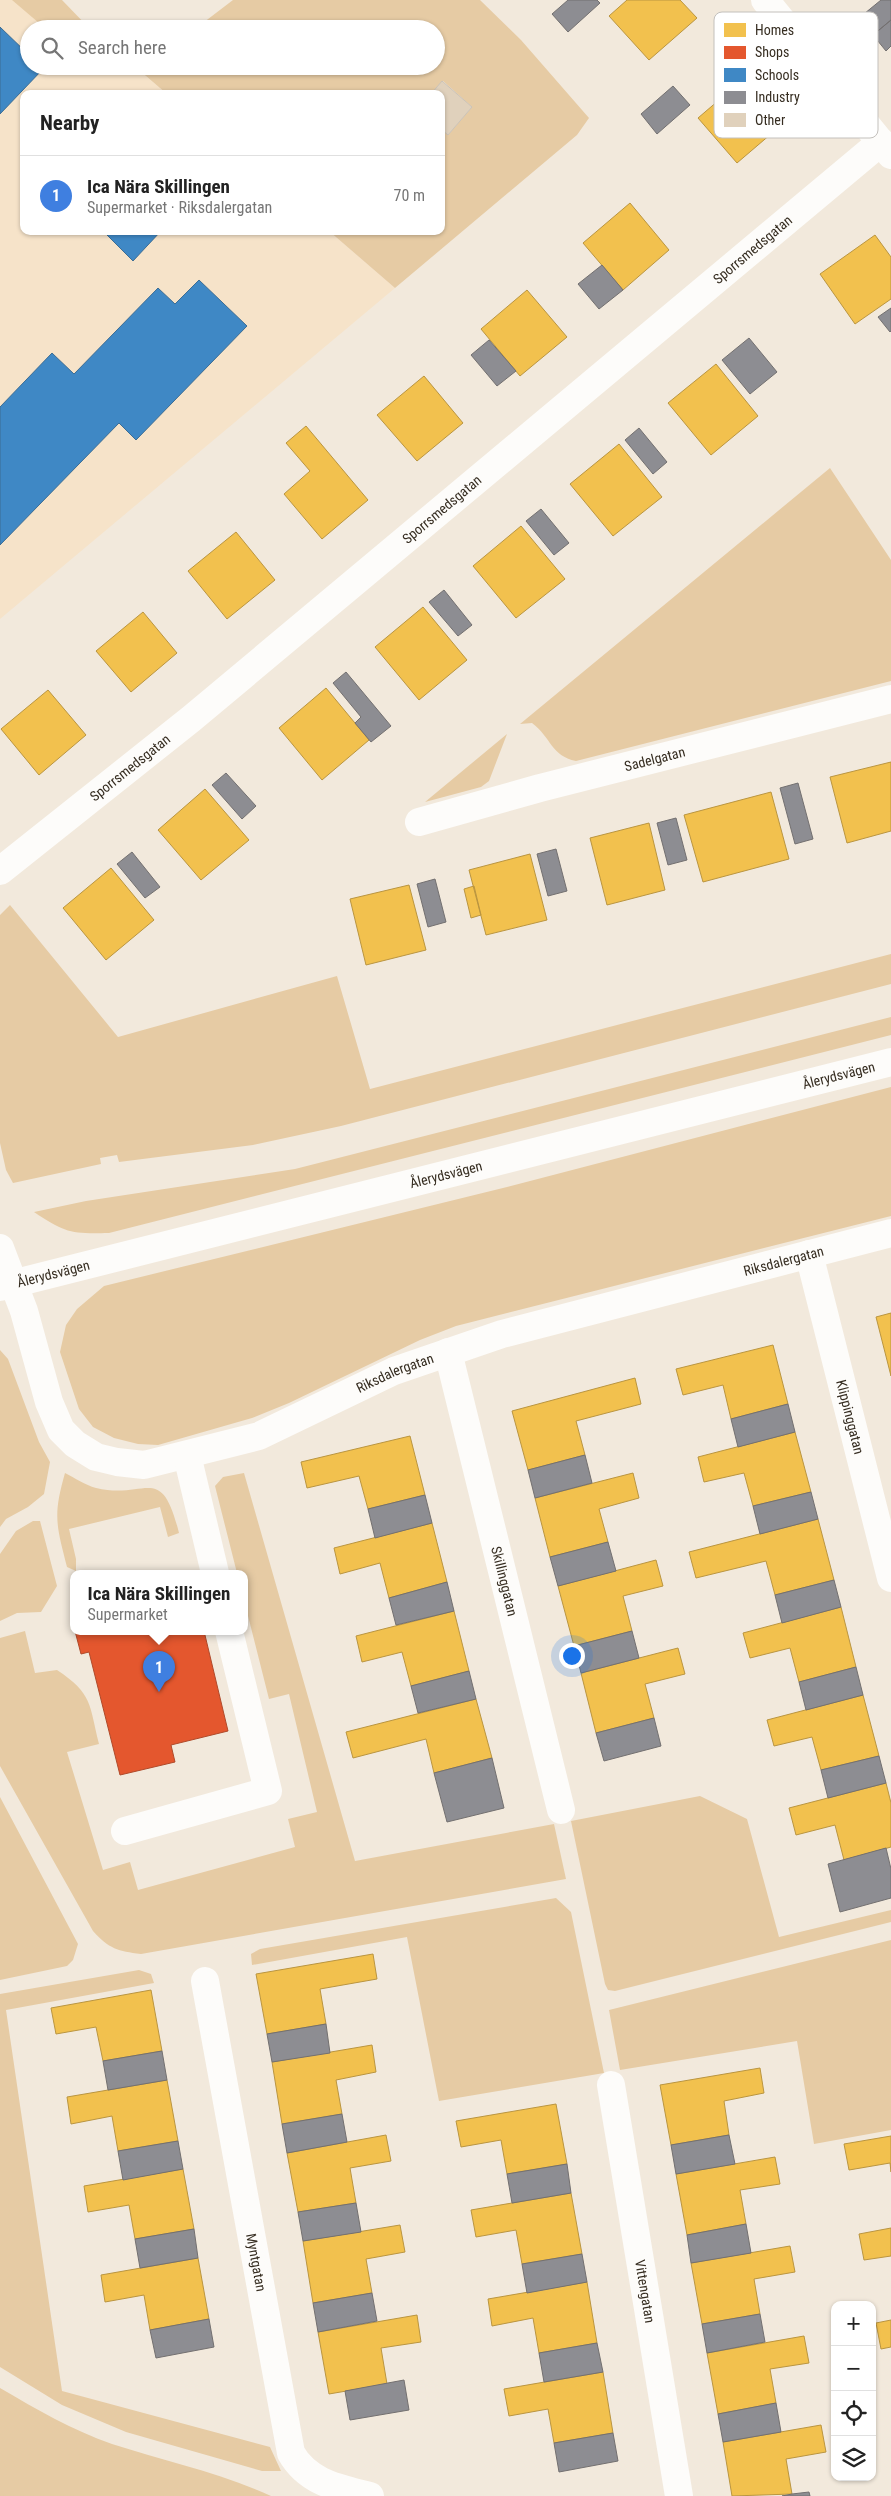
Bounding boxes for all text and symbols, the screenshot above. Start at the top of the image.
legend [714,12,878,138]
search box [20,20,445,75]
text: Homes [755,22,794,38]
icon: search [38,34,66,62]
text: Search here [78,36,166,59]
text: Shops [755,44,789,60]
text: Schools [755,67,799,83]
text: Industry [755,89,800,105]
text: Nearby [40,111,99,135]
text: Other [755,112,785,128]
text: Ica Nära Skillingen [87,175,230,198]
text: 1 [52,186,60,205]
text: 70 m [393,186,425,205]
text: Supermarket · Riksdalergatan [87,198,272,217]
street label: Sporrsmedsgatan [710,212,795,287]
street label: Sporrsmedsgatan [399,472,484,547]
street label: Sporrsmedsgatan [87,731,173,804]
street label: Sadelgatan [623,744,687,774]
street label: Ålerydsvägen [800,1058,877,1092]
street label: Ålerydsvägen [408,1158,484,1191]
street label: Riksdalergatan [742,1243,825,1279]
street label: Ålerydsvägen [15,1257,91,1290]
street label: Riksdalergatan [354,1350,436,1396]
street label: Klippinggatan [833,1378,867,1456]
street label: Skillinggatan [488,1545,521,1618]
popup [70,1570,248,1635]
text: Ica Nära Skillingen [88,1582,230,1605]
text: Supermarket [88,1605,168,1624]
your location [559,1643,585,1669]
pin: 1 [143,1651,175,1692]
street label: Myntgatan [243,2232,269,2293]
street label: Vittengatan [632,2258,658,2324]
map controls [831,2301,876,2481]
button: + [831,2301,876,2346]
button: − [831,2346,876,2391]
button: locate [831,2391,876,2436]
button: layers [831,2436,876,2481]

